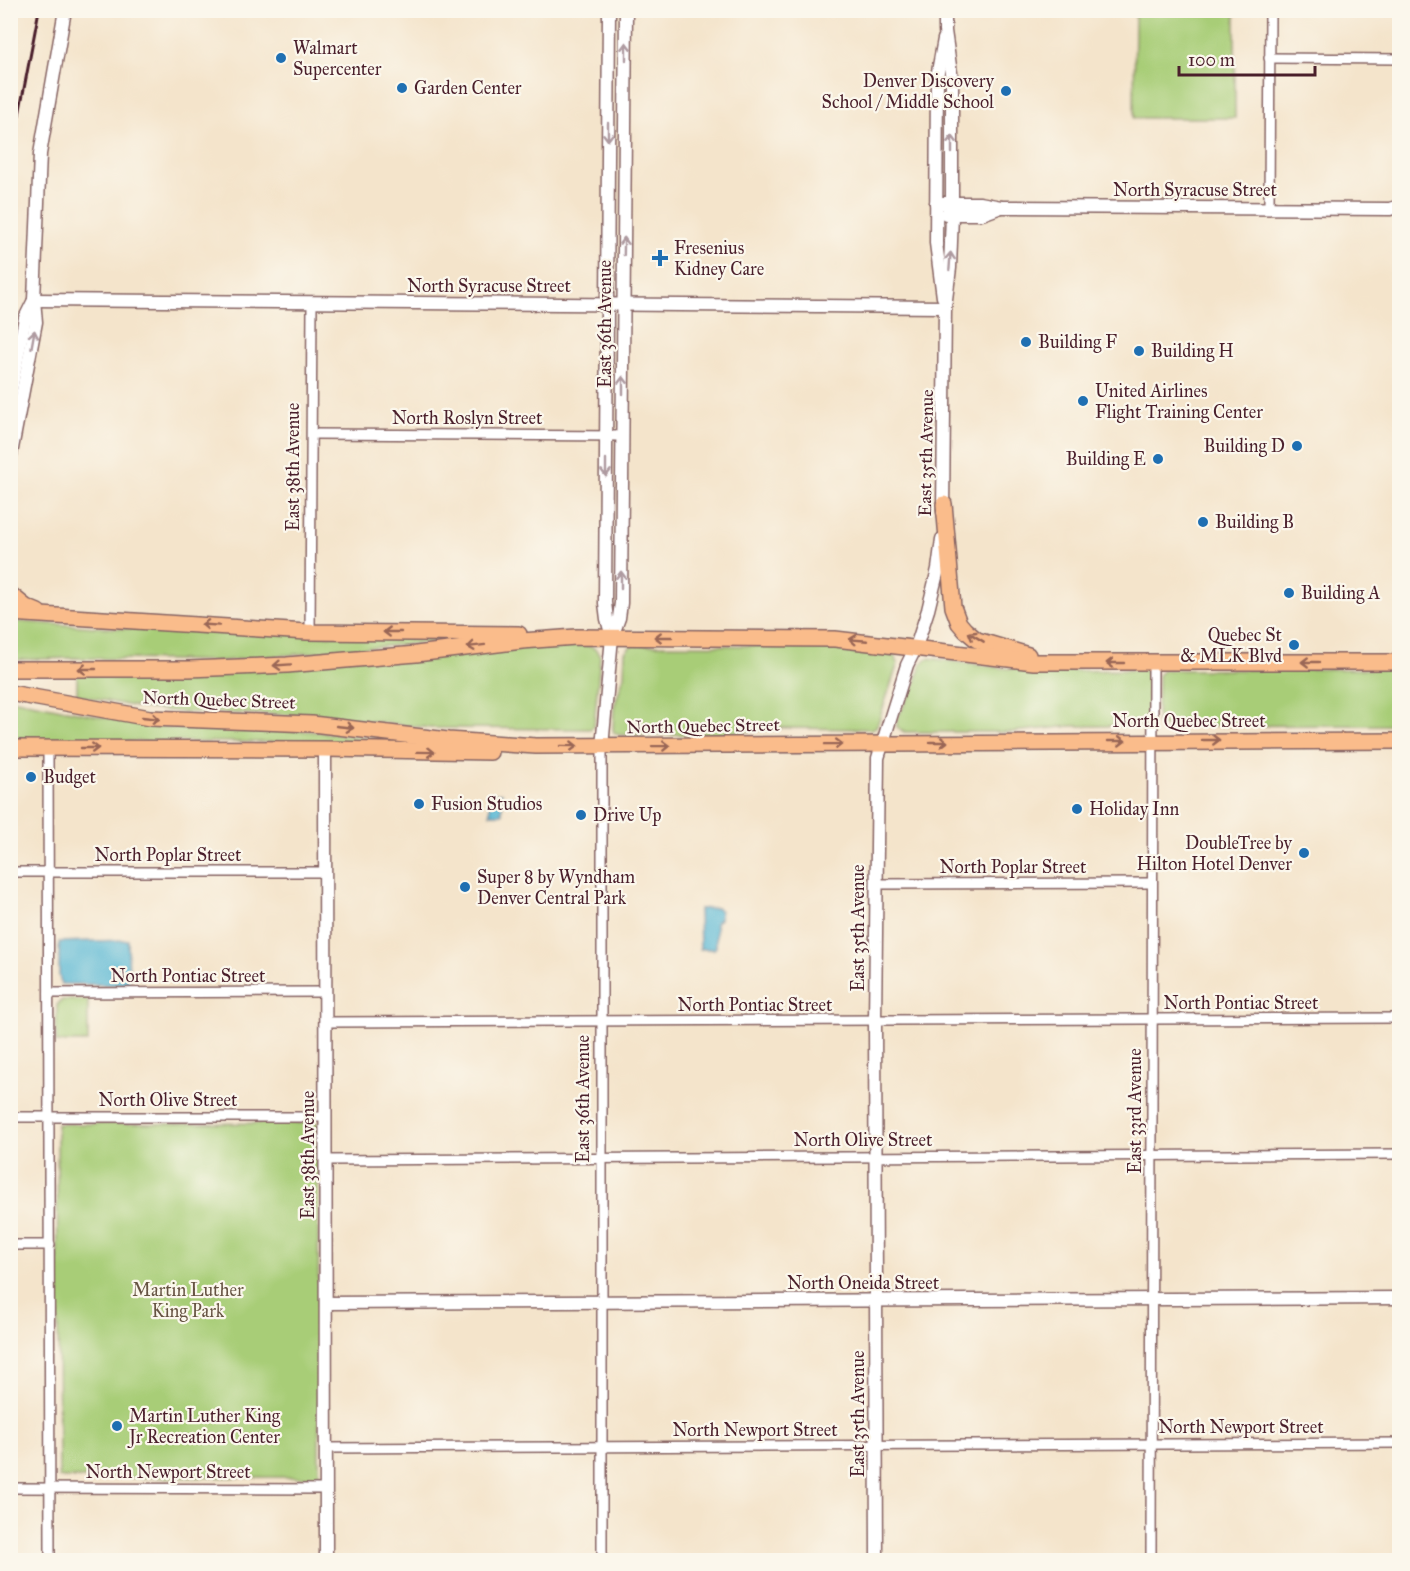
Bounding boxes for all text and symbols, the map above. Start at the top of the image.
place label: Walmart Supercenter [293,37,382,80]
scale bar [1179,39,1316,77]
one-way arrow [620,41,632,61]
text: 100 m [1188,49,1235,71]
marker: Walmart Supercenter [274,51,288,65]
place label: Denver Discovery School / Middle School [822,70,995,113]
place label: Garden Center [414,77,522,99]
marker: Garden Center [395,81,409,95]
marker: Denver Discovery School / Middle School [999,84,1013,98]
one-way arrow [602,121,614,141]
one-way arrow [946,135,958,155]
street label: North Syracuse Street [1113,179,1278,201]
one-way arrow [618,236,630,256]
place label: Fresenius Kidney Care [674,237,764,280]
marker: Fresenius Kidney Care [651,249,669,267]
one-way arrow [945,251,956,271]
street label: East 36th Avenue [594,260,616,388]
street label: North Syracuse Street [407,275,572,297]
one-way arrow [28,330,39,350]
place label: Building F [1038,331,1117,354]
marker: Building F [1019,335,1033,349]
place label: Building H [1151,340,1234,363]
marker: Building H [1132,344,1146,358]
one-way arrow [617,376,629,396]
place label: United Airlines Flight Training Center [1095,380,1263,424]
street label: East 35th Avenue [914,389,938,517]
marker: United Airlines Flight Training Center [1076,394,1090,408]
street label: East 38th Avenue [282,403,304,531]
street label: North Roslyn Street [392,407,543,429]
place label: Building D [1204,435,1285,458]
marker: Building D [1290,439,1304,453]
place label: Building E [1066,448,1146,471]
marker: Building E [1151,452,1165,466]
one-way arrow [600,457,612,477]
place label: Building B [1215,511,1294,534]
marker: Building B [1196,515,1210,529]
one-way arrow [615,571,627,591]
place label: Building A [1301,582,1380,605]
marker: Building A [1282,586,1296,600]
one-way arrow [200,620,220,631]
place label: Quebec St & MLK Blvd [1180,624,1283,667]
one-way arrow [382,626,402,638]
one-way arrow [654,631,674,643]
one-way arrow [968,631,985,643]
one-way arrow [849,635,869,646]
marker: Quebec St & MLK Blvd [1287,638,1301,652]
one-way arrow [467,641,487,652]
one-way arrow [1301,656,1321,668]
one-way arrow [1106,657,1126,668]
one-way arrow [273,660,293,671]
one-way arrow [78,663,98,675]
street label: North Quebec Street [142,686,297,714]
street label: North Quebec Street [1112,710,1266,732]
one-way arrow [140,713,160,724]
street label: North Quebec Street [626,714,780,738]
one-way arrow [335,722,355,733]
one-way arrow [1200,734,1220,746]
one-way arrow [1106,735,1126,747]
one-way arrow [929,736,949,748]
one-way arrow [824,738,844,750]
one-way arrow [650,740,670,752]
one-way arrow [559,741,579,752]
one-way arrow [79,742,99,754]
one-way arrow [415,746,435,758]
place label: Budget [43,766,96,789]
marker: Budget [24,770,38,784]
place label: Fusion Studios [431,793,542,815]
marker: Fusion Studios [412,797,426,811]
place label: Holiday Inn [1089,798,1179,820]
marker: Holiday Inn [1070,802,1084,816]
place label: Drive Up [593,804,661,826]
marker: Drive Up [574,808,588,822]
place label: DoubleTree by Hilton Hotel Denver [1136,832,1293,875]
street label: North Poplar Street [95,844,242,866]
marker: DoubleTree by Hilton Hotel Denver [1297,846,1311,860]
street label: North Poplar Street [940,856,1087,878]
street label: East 35th Avenue [847,864,869,992]
place label: Super 8 by Wyndham Denver Central Park [477,866,635,909]
marker: Super 8 by Wyndham Denver Central Park [458,880,472,894]
street label: North Pontiac Street [111,965,266,987]
street label: North Pontiac Street [1164,992,1319,1014]
street label: North Pontiac Street [678,994,833,1016]
street label: East 36th Avenue [572,1035,594,1163]
street label: East 33rd Avenue [1124,1048,1146,1174]
street label: North Olive Street [99,1089,238,1111]
street label: East 38th Avenue [297,1091,319,1219]
street label: North Olive Street [794,1129,933,1151]
street label: North Oneida Street [787,1272,940,1294]
park label: Martin Luther King Park [132,1279,244,1323]
street label: East 35th Avenue [847,1350,869,1478]
place label: Martin Luther King Jr Recreation Center [127,1405,281,1449]
street label: North Newport Street [1158,1416,1324,1438]
marker: Martin Luther King Jr Recreation Center [110,1419,124,1433]
street label: North Newport Street [672,1419,838,1441]
street label: North Newport Street [85,1461,251,1483]

